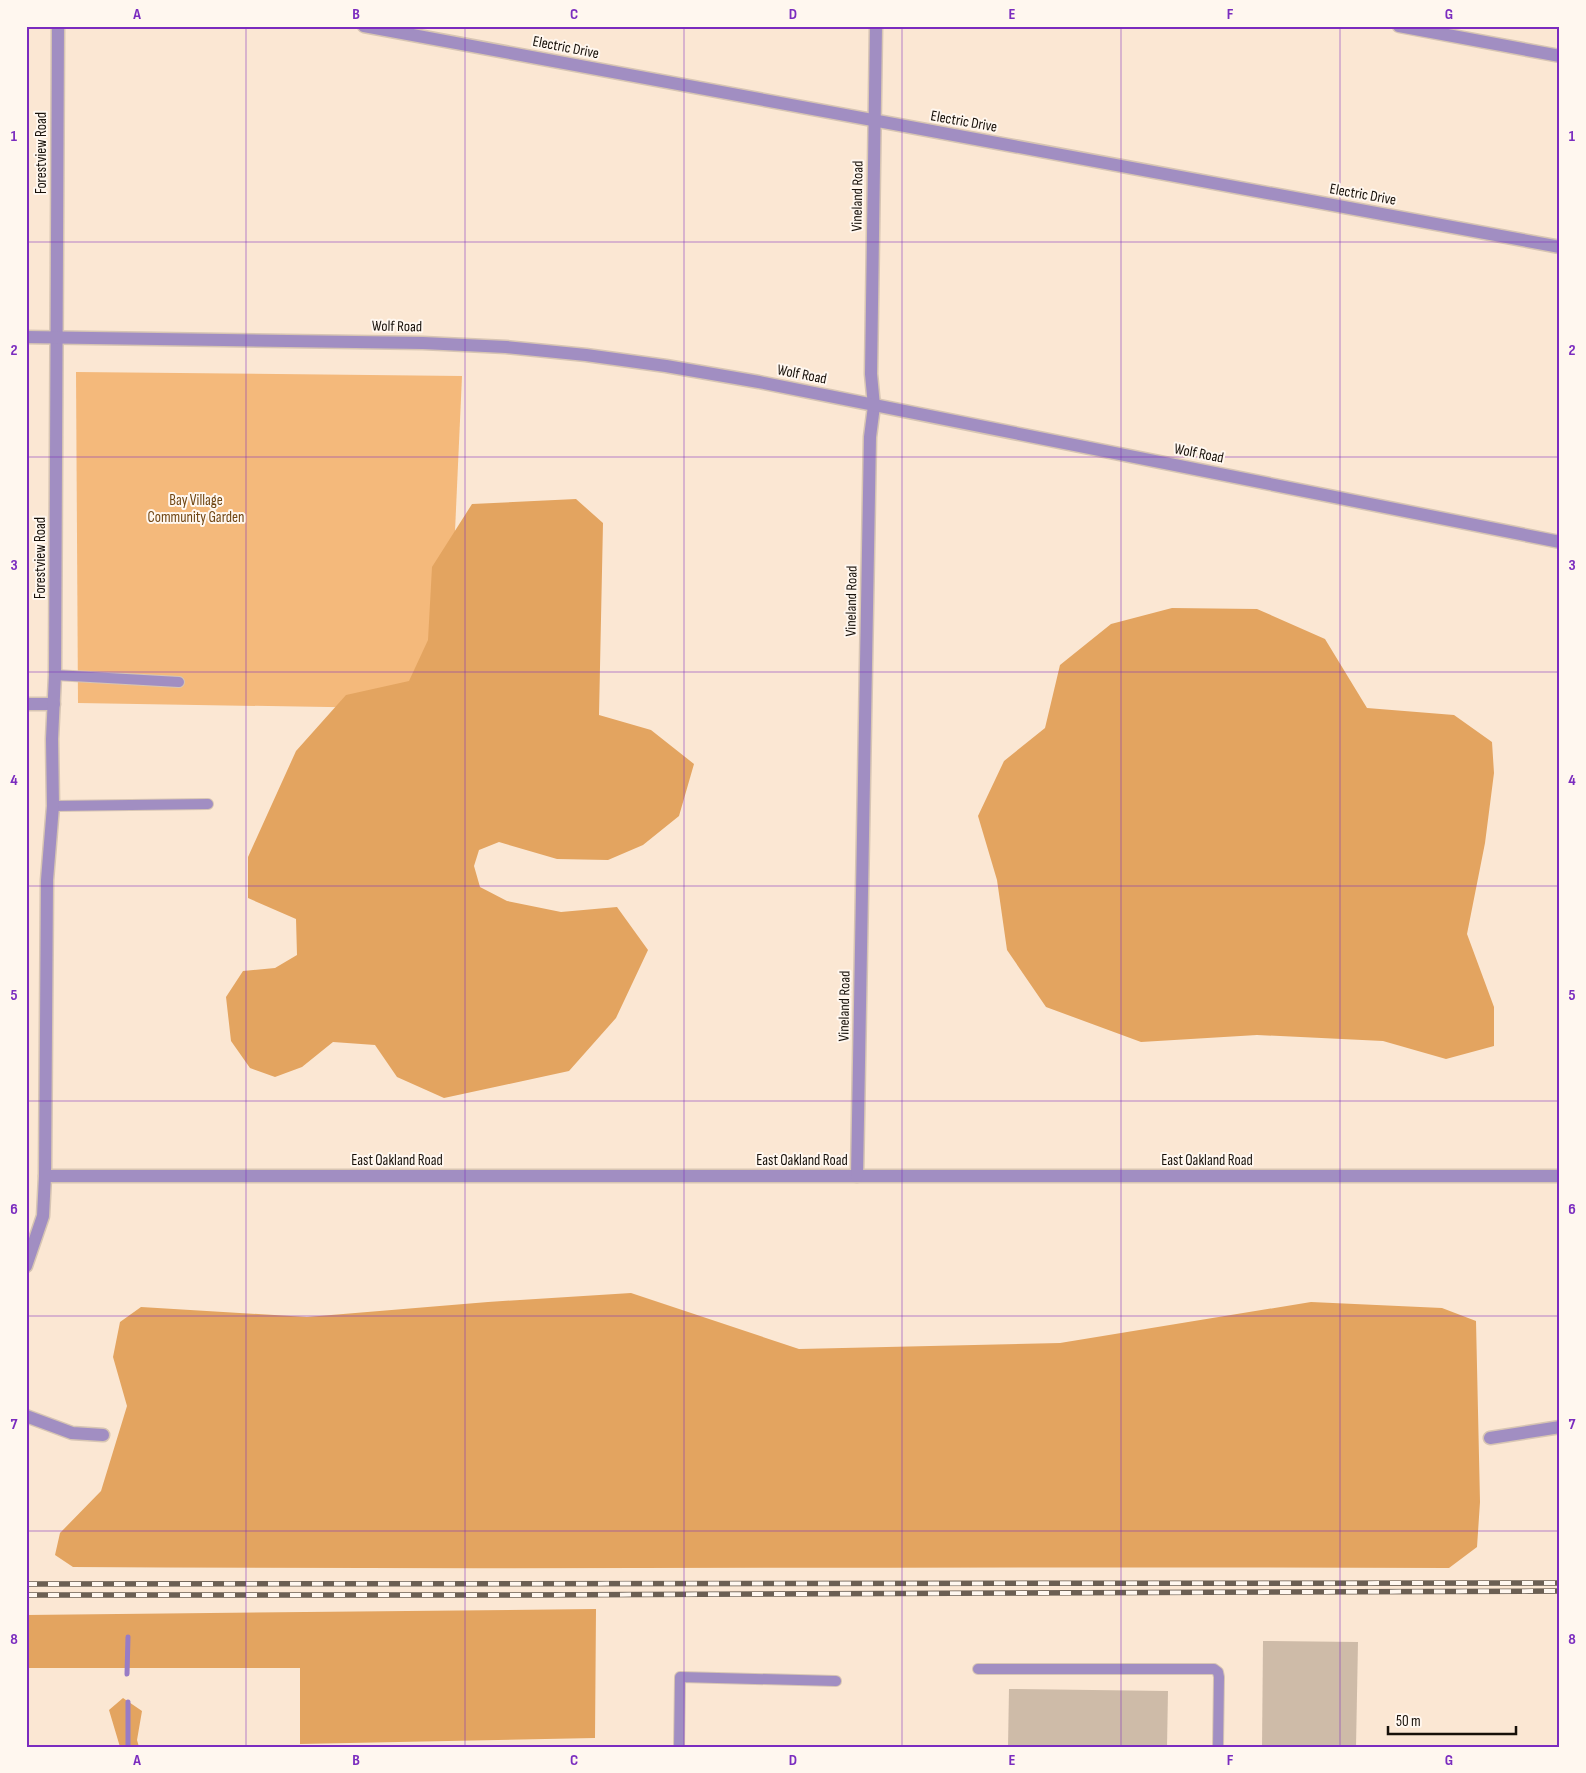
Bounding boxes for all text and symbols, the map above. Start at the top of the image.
text: A [132,5,141,24]
text: B [352,5,360,24]
text: C [570,5,578,24]
text: D [789,5,797,24]
text: E [1009,5,1016,24]
text: F [1227,5,1234,24]
text: G [1445,5,1453,24]
street label: Electric Drive [531,32,601,63]
street label: Electric Drive [929,106,999,137]
street label: Forestview Road [32,112,51,194]
text: 1 [11,127,18,146]
text: 1 [1569,127,1576,146]
street label: Vineland Road [847,161,868,231]
street label: Electric Drive [1328,179,1398,210]
street label: Wolf Road [372,317,422,336]
text: 2 [10,341,18,360]
text: 2 [1568,341,1576,360]
street label: Wolf Road [775,360,828,389]
street label: Wolf Road [1172,439,1225,468]
park label: Bay Village Community Garden [148,491,244,527]
street label: Forestview Road [31,517,50,599]
text: 3 [10,556,18,575]
text: 3 [1568,556,1576,575]
street label: Vineland Road [841,566,862,636]
text: 4 [10,771,18,790]
text: 4 [1568,771,1576,790]
street label: Vineland Road [834,971,855,1041]
text: 5 [10,986,18,1005]
text: 5 [1568,986,1576,1005]
street label: East Oakland Road [351,1151,443,1170]
street label: East Oakland Road [756,1151,848,1170]
street label: East Oakland Road [1161,1151,1253,1170]
text: 6 [10,1200,18,1219]
text: 6 [1568,1200,1576,1219]
text: 7 [11,1415,18,1434]
text: 7 [1569,1415,1576,1434]
text: 8 [10,1630,18,1649]
text: 8 [1568,1630,1576,1649]
scale bar [1388,1703,1516,1735]
text: 50 m [1396,1712,1421,1731]
text: A [132,1751,141,1770]
text: B [352,1751,360,1770]
text: C [570,1751,578,1770]
text: D [789,1751,797,1770]
text: E [1009,1751,1016,1770]
text: F [1227,1751,1234,1770]
text: G [1445,1751,1453,1770]

